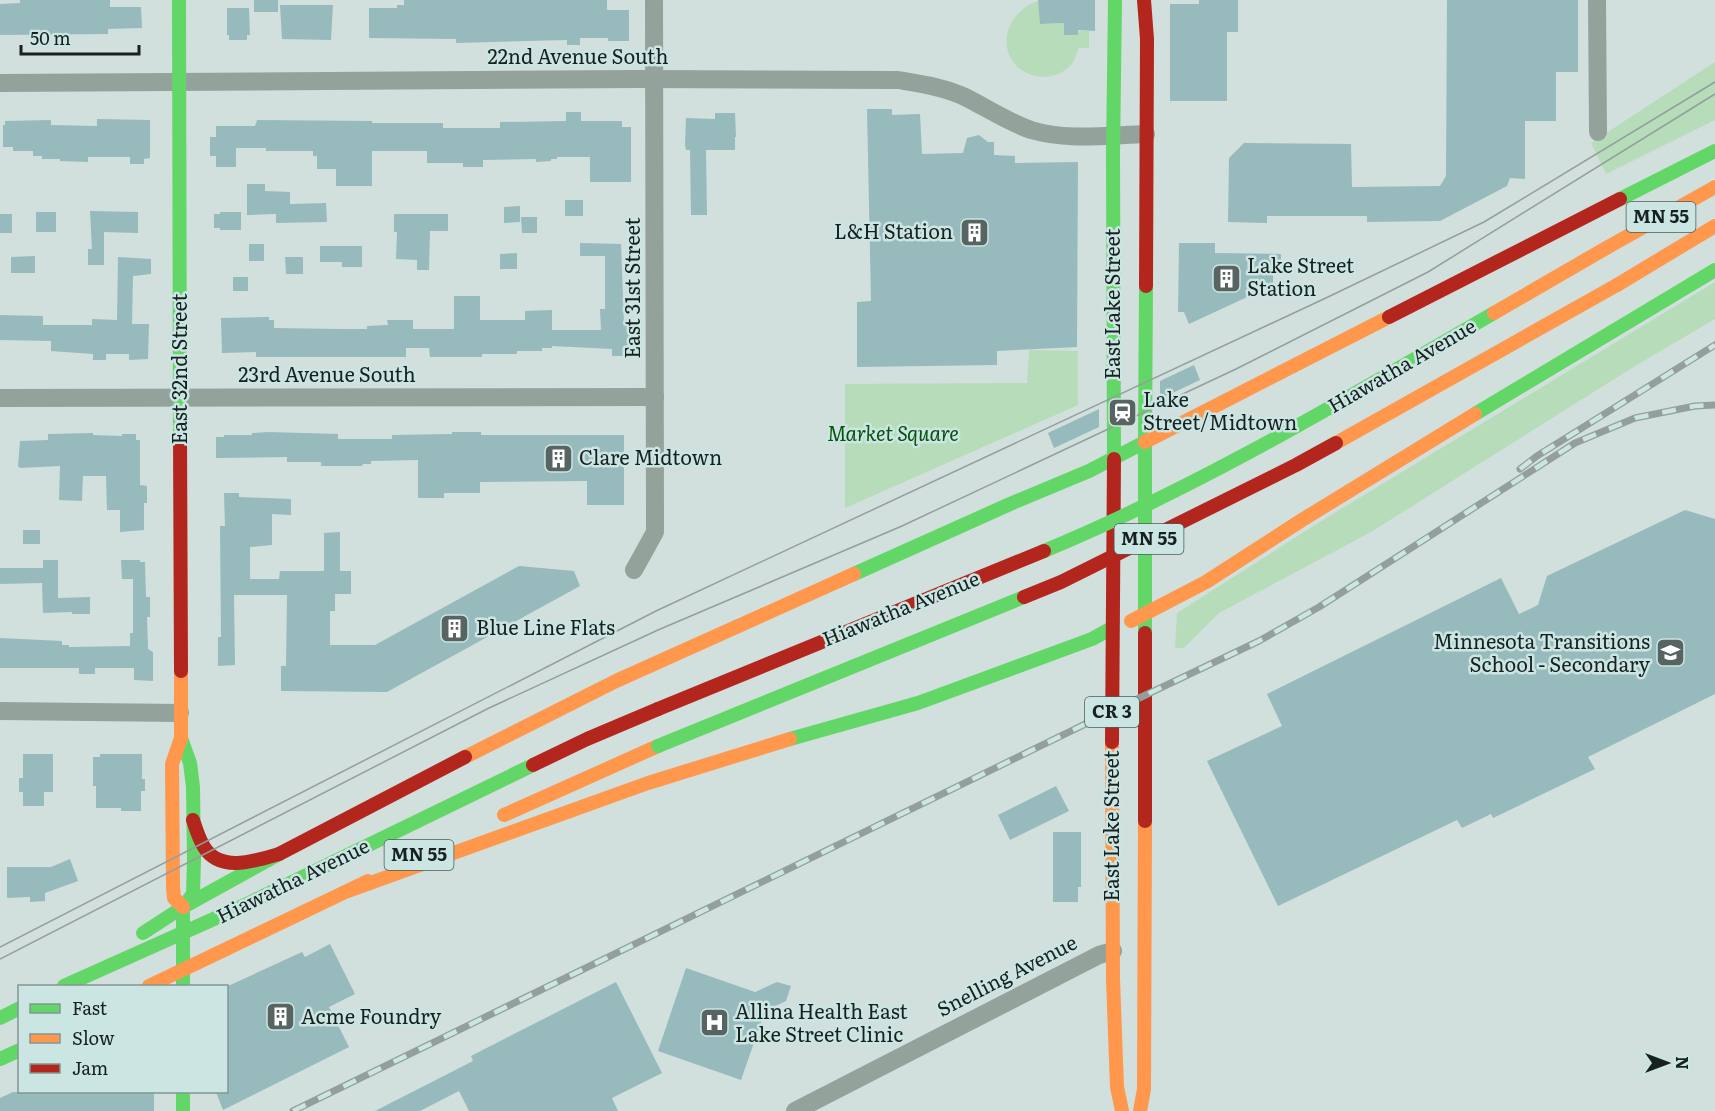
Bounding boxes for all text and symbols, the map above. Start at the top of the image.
scale bar [21,18,140,56]
text: 50 m [30,24,71,51]
street label: 22nd Avenue South [488,40,668,70]
road number: MN 55 [1626,202,1696,232]
place label: L&H Station [834,215,953,245]
building icon: L&H Station [958,216,990,248]
street label: East 31st Street [616,217,646,359]
street label: East Lake Street [1096,228,1126,380]
place label: Lake Street Station [1247,249,1354,302]
building icon: Lake Street Station [1210,262,1242,294]
street label: East 32nd Street [163,293,193,445]
street label: Hiawatha Avenue [1321,310,1481,419]
street label: 23rd Avenue South [238,358,416,388]
place label: Lake Street/Midtown [1143,383,1297,436]
station icon: Lake Street/Midtown [1106,396,1138,428]
park label: Market Square [827,417,959,447]
place label: Clare Midtown [579,441,722,471]
building icon: Clare Midtown [542,442,574,474]
road number: MN 55 [1114,524,1184,554]
street label: Hiawatha Avenue [817,562,983,652]
place label: Blue Line Flats [476,611,615,641]
building icon: Blue Line Flats [439,612,471,644]
place label: Minnesota Transitions School - Secondary [1433,625,1650,678]
school or university icon: Minnesota Transitions School - Secondary [1655,637,1687,669]
road number: CR 3 [1085,697,1139,727]
street label: East Lake Street [1095,750,1125,902]
street label: Hiawatha Avenue [211,829,374,929]
road number: MN 55 [384,840,454,870]
street label: Snelling Avenue [931,926,1081,1023]
legend [18,985,228,1093]
text: Fast [72,994,108,1021]
place label: Allina Health East Lake Street Clinic [735,995,908,1048]
place label: Acme Foundry [301,1000,442,1030]
building icon: Acme Foundry [264,1001,296,1033]
hospital icon: Allina Health East Lake Street Clinic [698,1007,730,1039]
text: Slow [72,1024,115,1051]
north arrow [1637,1033,1697,1093]
text: Jam [72,1054,108,1081]
text: N [1671,1056,1695,1070]

